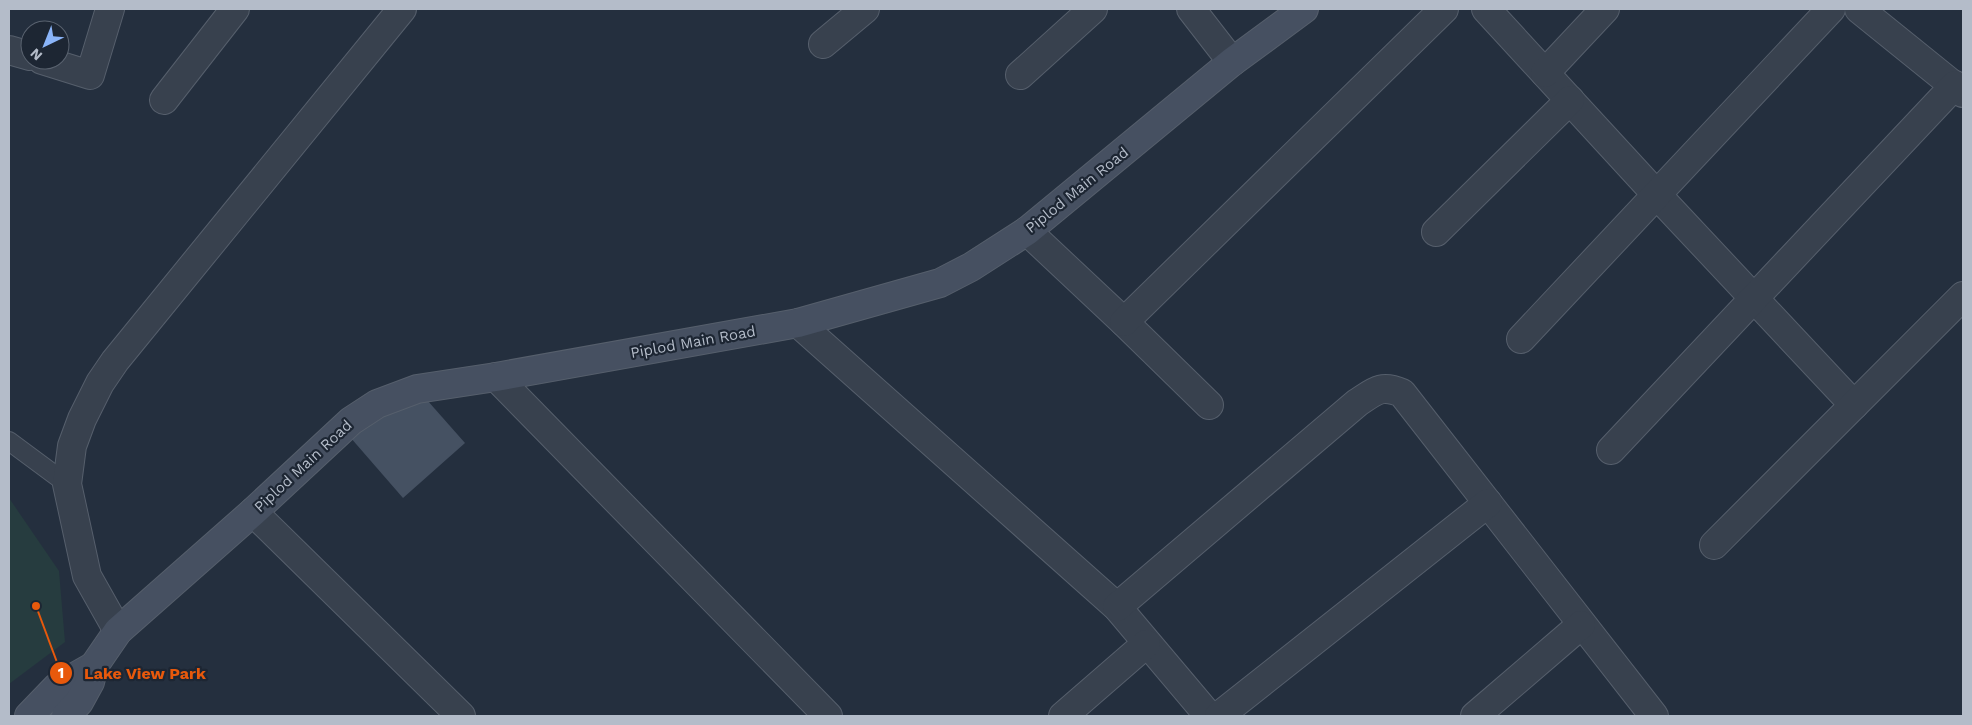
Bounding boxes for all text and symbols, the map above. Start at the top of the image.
north arrow [20,20,70,70]
text: N [27,45,45,64]
street label: Piplod Main Road [1022,143,1132,237]
street label: Piplod Main Road [629,322,757,362]
street label: Piplod Main Road [250,416,356,516]
callout: Lake View Park [48,658,216,689]
text: 1 [58,664,64,682]
text: Lake View Park [84,664,206,683]

